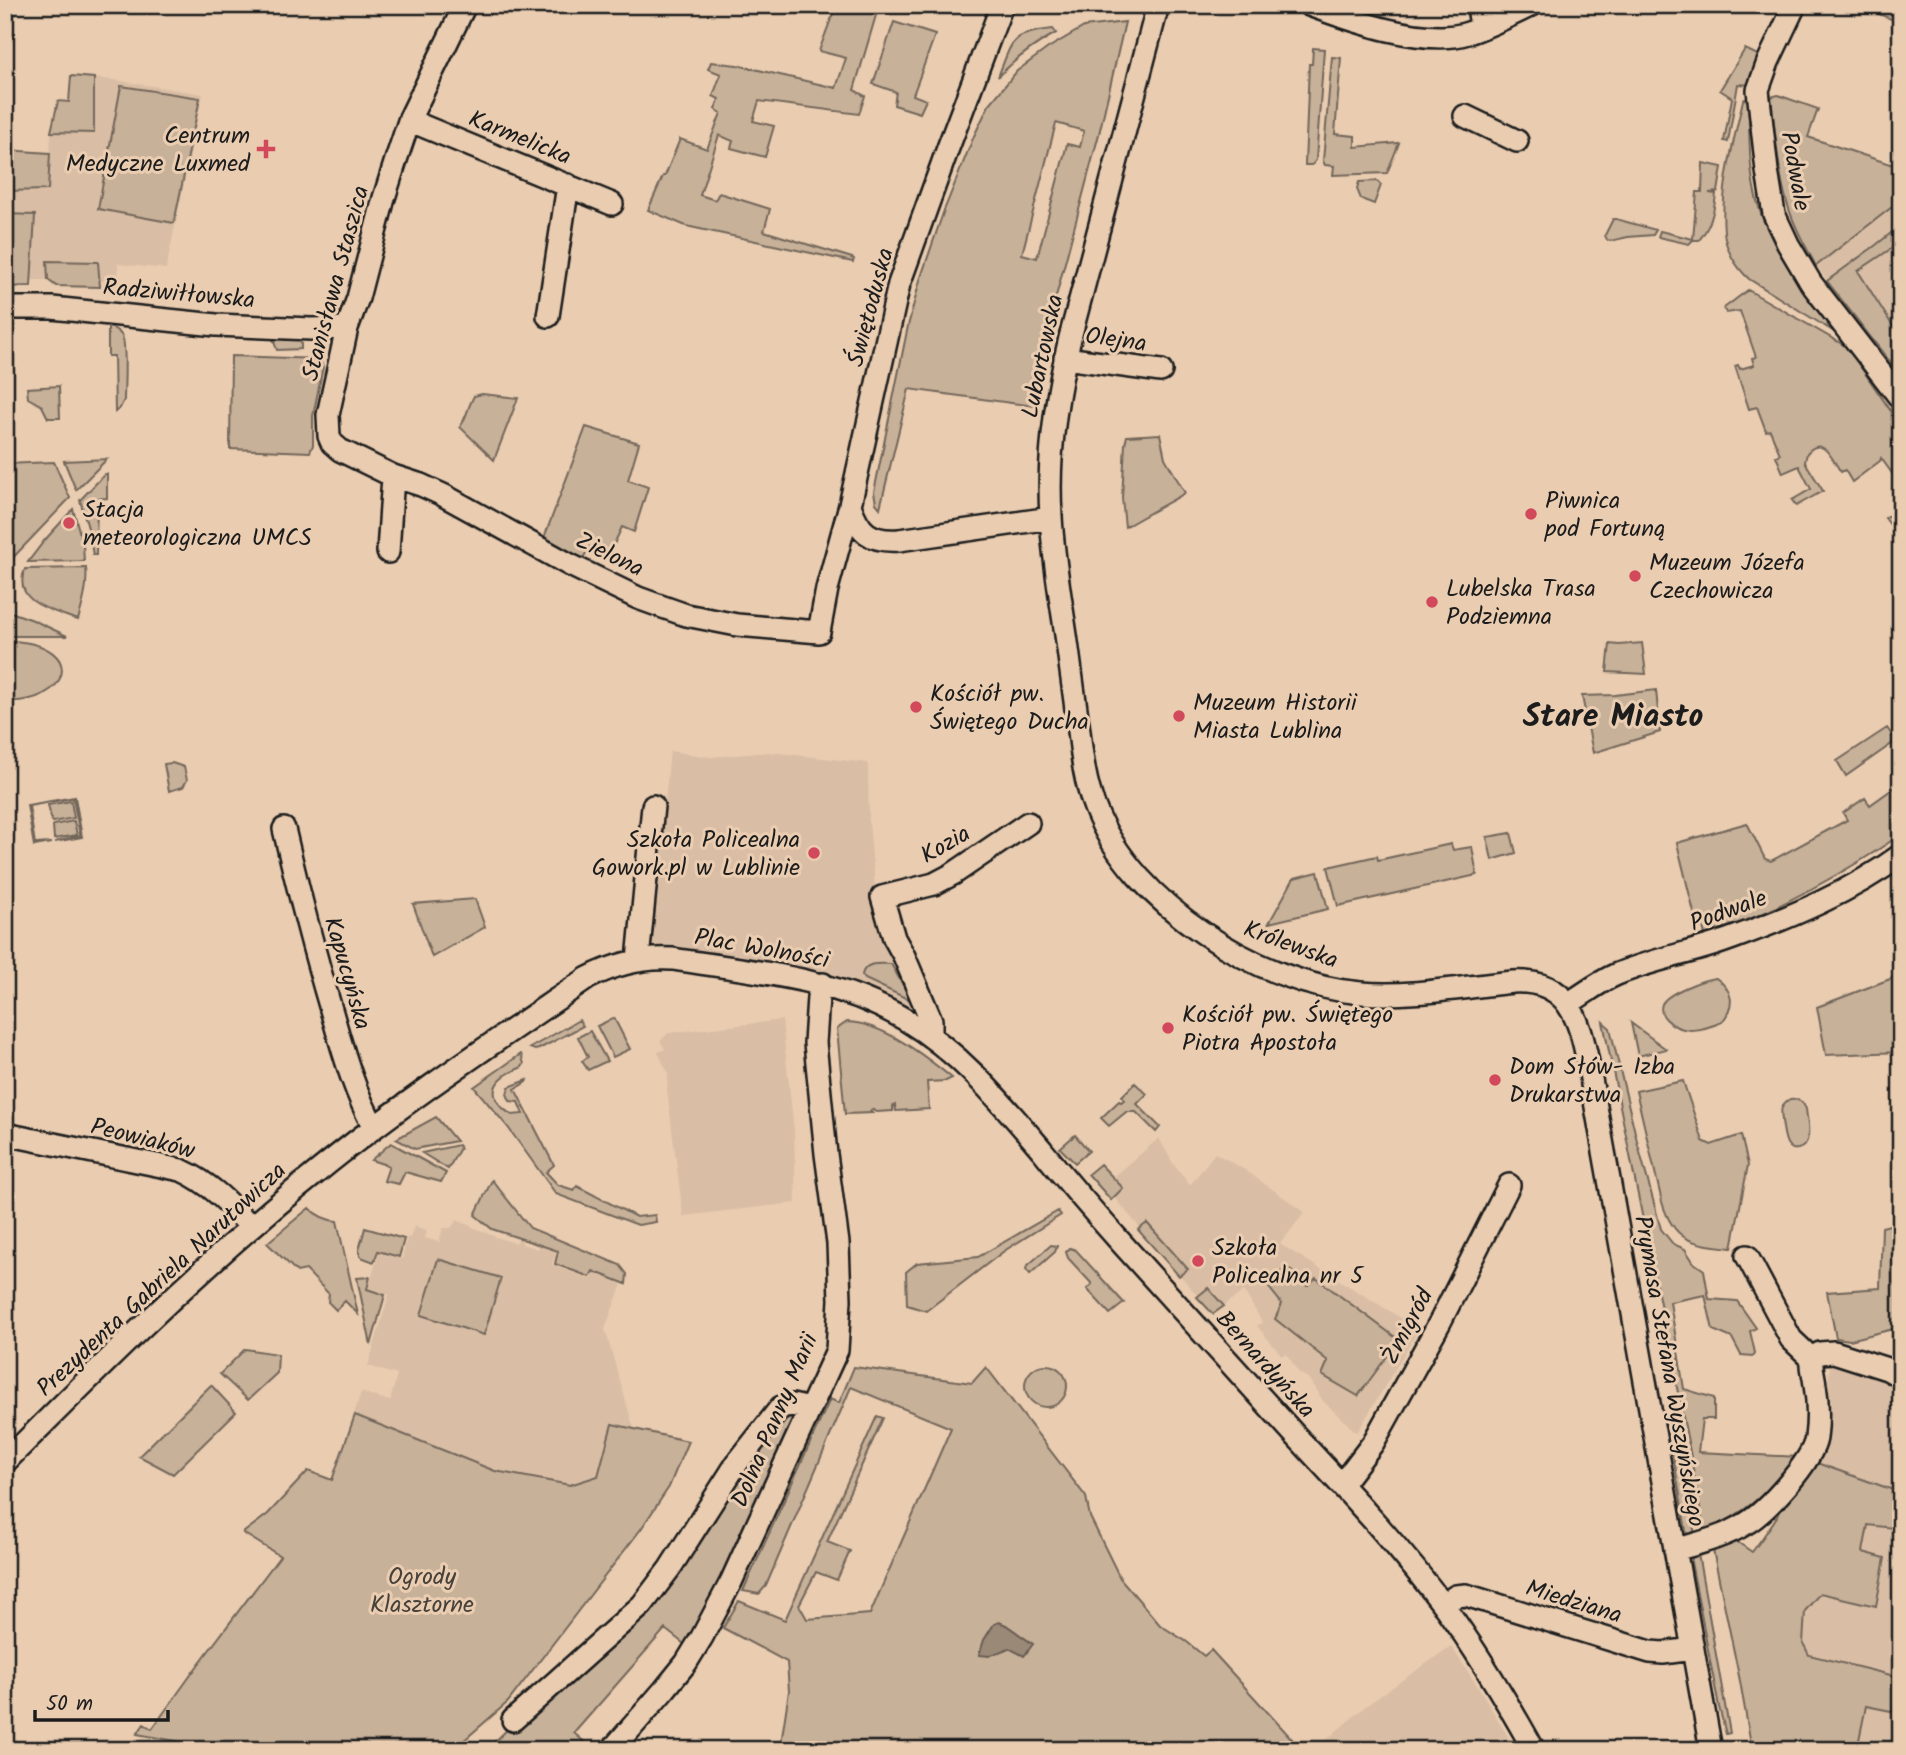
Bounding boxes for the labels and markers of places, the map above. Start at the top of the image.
place label: Centrum Medyczne Luxmed [66,117,251,184]
marker: Centrum Medyczne Luxmed [256,139,276,159]
place label: Piwnica pod Fortuną [1544,482,1665,549]
place label: Stacja meteorologiczna UMCS [83,491,312,558]
marker: Piwnica pod Fortuną [1523,506,1539,522]
marker: Stacja meteorologiczna UMCS [61,515,77,531]
place label: Muzeum Józefa Czechowicza [1649,544,1805,611]
marker: Muzeum Józefa Czechowicza [1627,568,1643,584]
place label: Lubelska Trasa Podziemna [1446,570,1596,637]
marker: Lubelska Trasa Podziemna [1424,594,1440,610]
place label: Kościół pw. Świętego Ducha [930,675,1089,742]
place label: Muzeum Historii Miasta Lublina [1193,684,1358,751]
marker: Kościół pw. Świętego Ducha [908,699,924,715]
marker: Muzeum Historii Miasta Lublina [1171,708,1187,724]
place label: Szkoła Policealna Gowork.pl w Lublinie [592,821,800,888]
marker: Szkoła Policealna Gowork.pl w Lublinie [806,845,822,861]
place label: Kościół pw. Świętego Piotra Apostoła [1182,996,1393,1063]
marker: Kościół pw. Świętego Piotra Apostoła [1160,1020,1176,1036]
place label: Dom Słów- Izba Drukarstwa [1509,1048,1675,1115]
marker: Dom Słów- Izba Drukarstwa [1487,1072,1503,1088]
place label: Szkoła Policealna nr 5 [1212,1229,1365,1296]
marker: Szkoła Policealna nr 5 [1190,1253,1206,1269]

